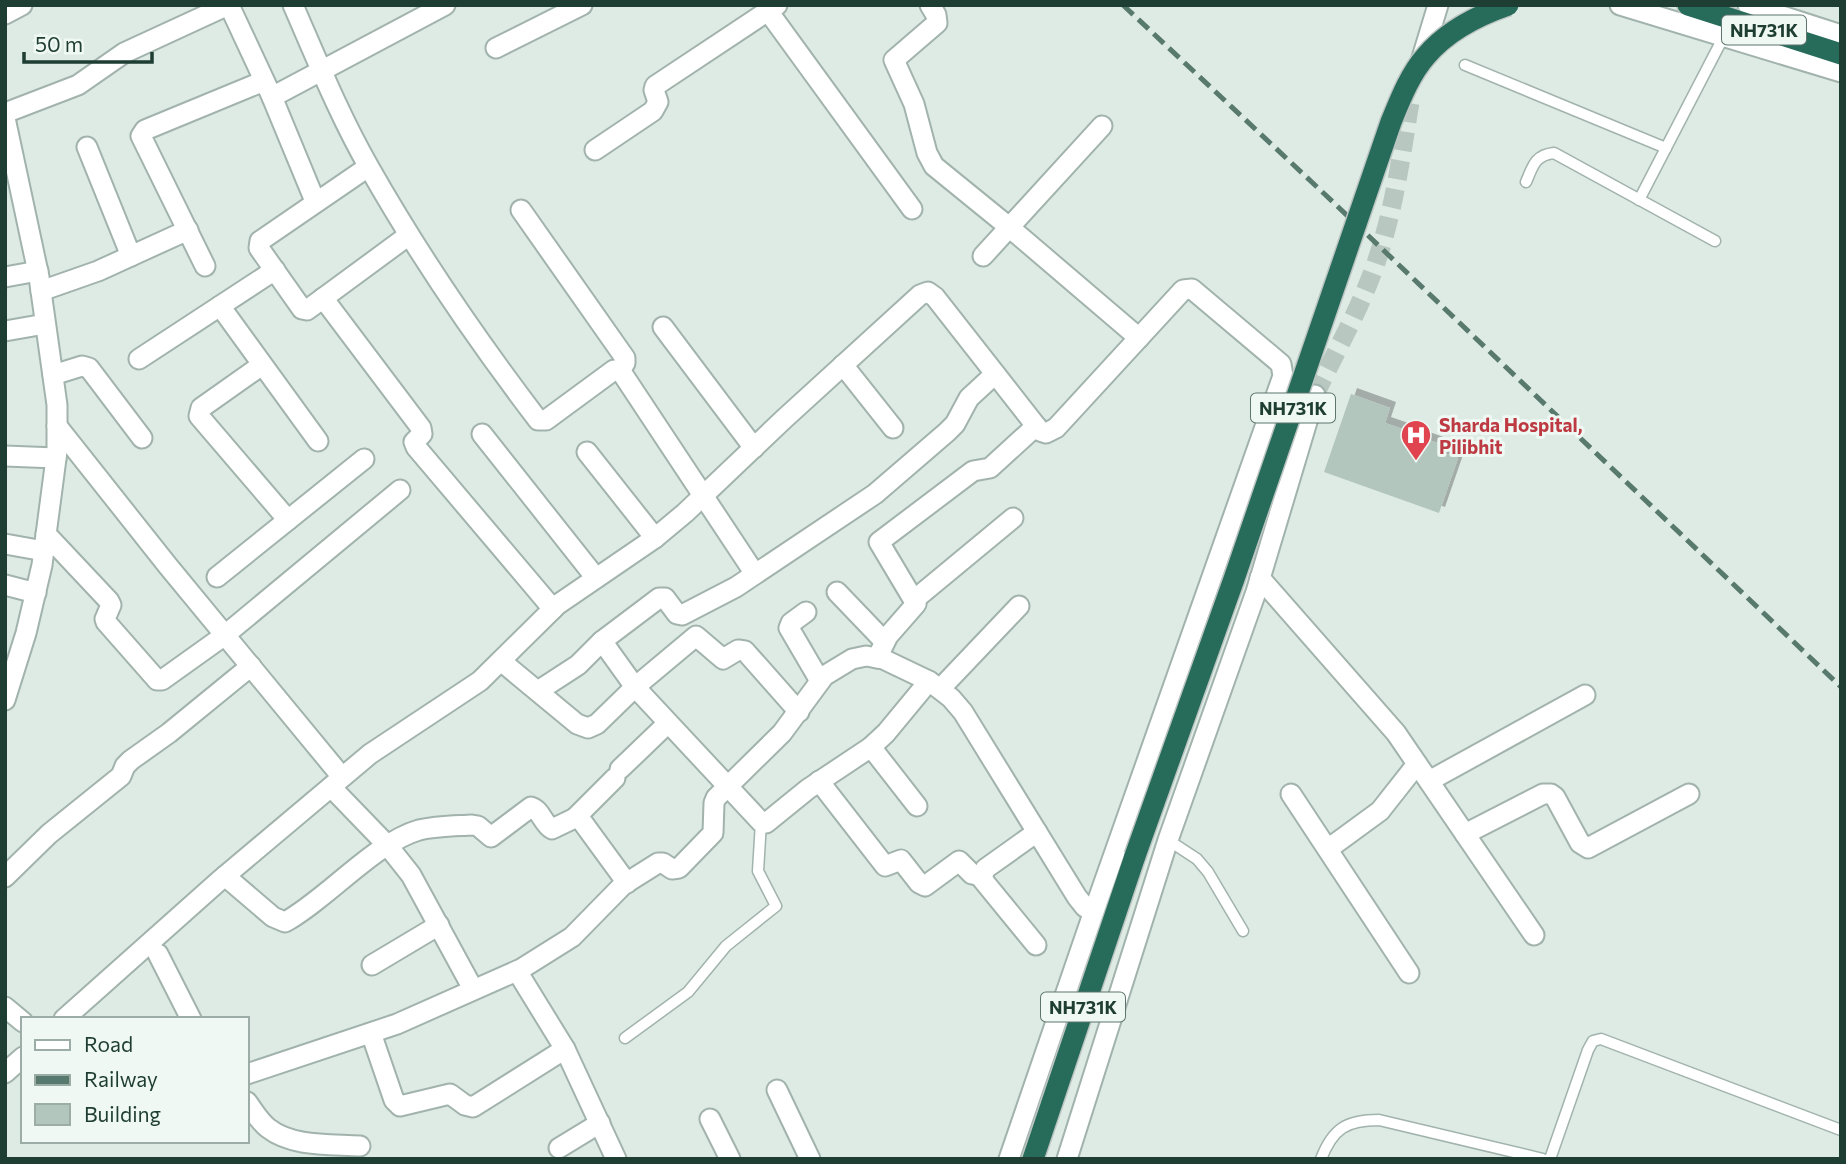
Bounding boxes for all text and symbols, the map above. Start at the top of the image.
road number: NH731K [1722,15,1806,44]
scale bar [24,21,152,65]
text: 50 m [35,31,83,56]
road number: NH731K [1251,394,1335,422]
place label: Sharda Hospital, Pilibhit [1439,413,1583,458]
hospital icon: Sharda Hospital, Pilibhit [1399,418,1433,462]
road number: NH731K [1041,992,1125,1022]
legend [21,1017,248,1143]
text: Road [84,1031,133,1056]
text: Railway [84,1066,158,1091]
text: Building [84,1101,161,1126]

